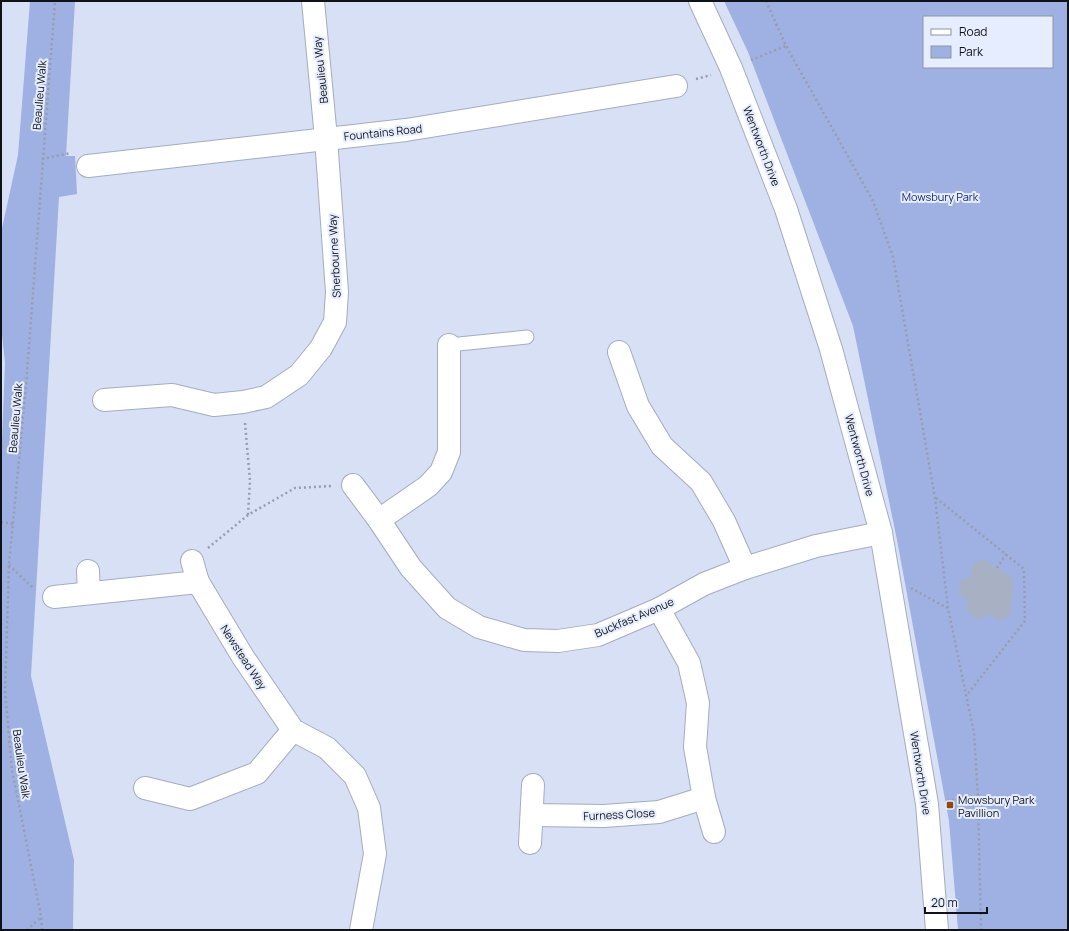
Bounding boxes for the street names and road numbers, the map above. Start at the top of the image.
street label: Beaulieu Way [309,36,331,104]
street label: Beaulieu Walk [28,59,50,130]
street label: Wentworth Drive [740,104,784,189]
street label: Fountains Road [343,120,423,144]
street label: Sherbourne Way [324,214,344,298]
street label: Beaulieu Walk [4,382,26,453]
street label: Wentworth Drive [842,412,878,498]
street label: Buckfast Avenue [592,593,676,640]
street label: Newstead Way [217,622,271,692]
street label: Beaulieu Walk [10,728,34,800]
street label: Wentworth Drive [907,730,935,816]
street label: Furness Close [583,805,656,823]

